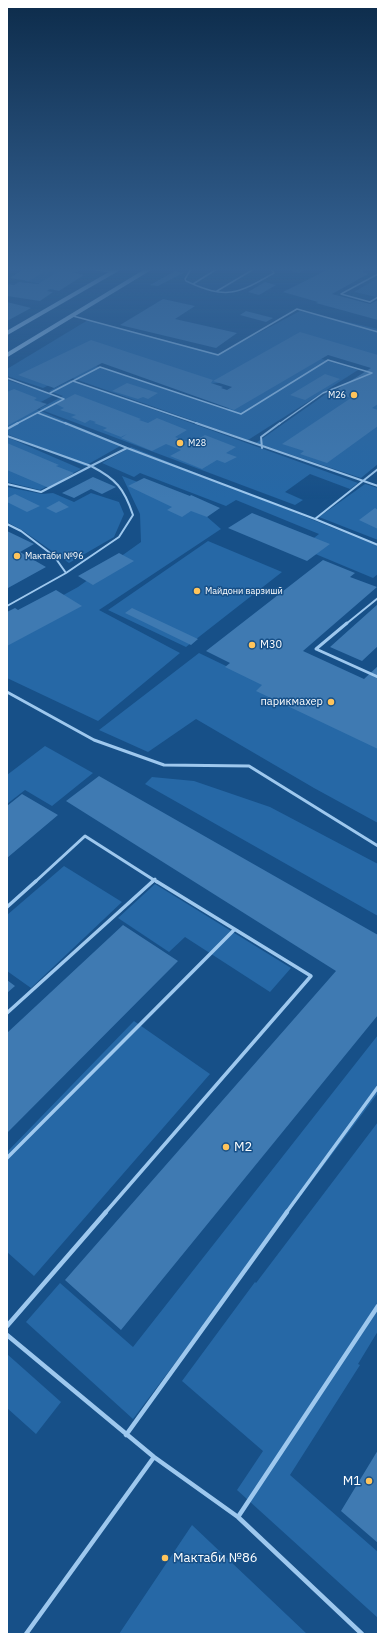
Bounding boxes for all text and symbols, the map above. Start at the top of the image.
place label: М26 [328,390,346,400]
marker: М26 [349,390,359,400]
marker: М28 [175,438,185,448]
place label: М28 [188,438,206,448]
marker: Мактаби №96 [12,551,22,561]
place label: Мактаби №96 [25,551,84,561]
marker: Майдони варзишӣ [192,586,202,596]
place label: Майдони варзишӣ [205,586,283,596]
place label: М30 [260,638,282,652]
marker: М30 [247,640,257,650]
place label: парикмахер [260,695,323,709]
marker: парикмахер [326,697,336,707]
place label: М2 [234,1139,252,1155]
marker: М2 [221,1142,231,1152]
place label: M1 [343,1473,361,1489]
marker: M1 [364,1476,374,1486]
place label: Мактаби №86 [173,1550,258,1566]
marker: Мактаби №86 [160,1553,170,1563]

